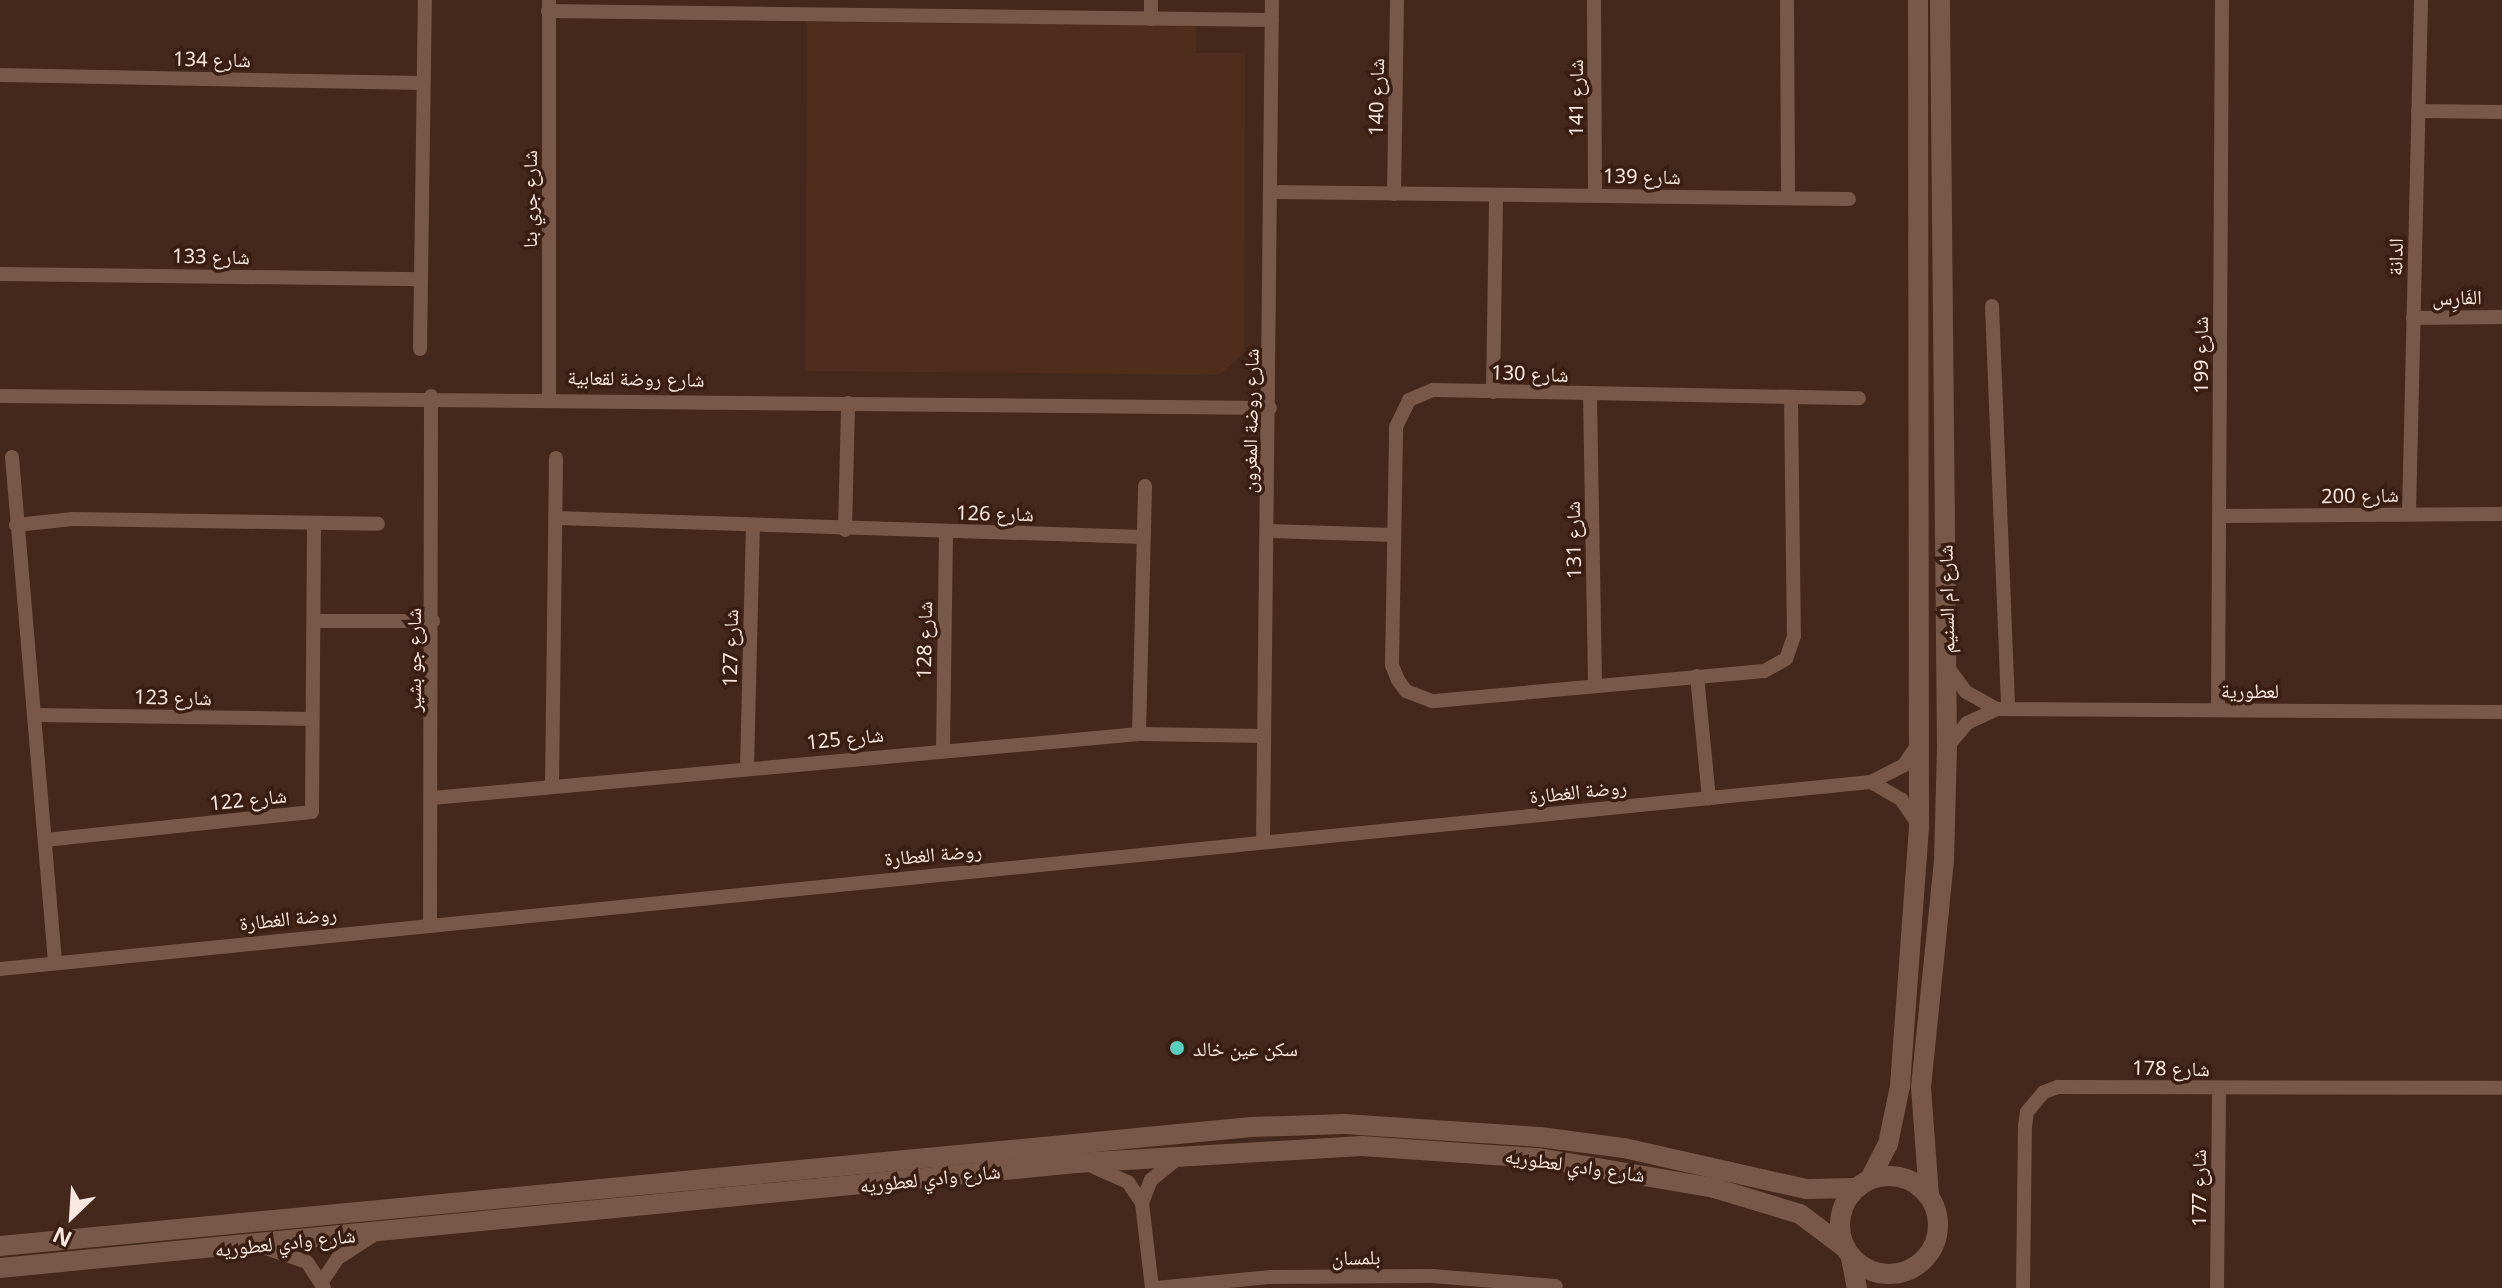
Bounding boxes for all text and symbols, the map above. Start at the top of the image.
street label: شارع 134 [173,46,251,72]
street label: شارع 140 [1363,58,1389,136]
street label: شارع 141 [1563,59,1587,137]
street label: شارع جري بنا [517,150,541,248]
street label: شارع 139 [1603,163,1681,189]
street label: الدانة [2383,238,2407,276]
street label: شارع 133 [172,243,250,269]
street label: الفَارِس [2432,285,2482,309]
street label: شارع 199 [2188,316,2212,394]
street label: شارع روضة المغرون [1237,348,1263,494]
street label: شارع 130 [1491,360,1569,386]
street label: شارع روضة لقعابية [567,365,705,391]
street label: شارع 200 [2321,482,2399,508]
street label: شارع 126 [956,500,1034,526]
street label: شارع 131 [1560,501,1586,579]
street label: شارع ام السنيم [1933,544,1959,654]
street label: شارع 128 [911,601,937,679]
street label: شارع جو بشير [401,608,425,712]
street label: شارع 127 [717,609,743,687]
street label: لعطورية [2221,678,2279,702]
street label: شارع 123 [134,684,212,710]
street label: شارع 125 [805,722,885,754]
street label: روضة الغطارة [1528,774,1628,808]
street label: شارع 122 [208,783,288,815]
street label: روضة الغطارة [883,838,983,870]
street label: روضة الغطارة [238,901,338,935]
place label: سكن عين خالد [1193,1036,1298,1060]
marker: سكن عين خالد [1168,1039,1186,1057]
street label: شارع 178 [2132,1055,2210,1081]
street label: شارع وادي لعطوريه [1503,1143,1647,1187]
street label: شارع 177 [2186,1149,2210,1227]
street label: شارع وادي لعطوريه [859,1159,1001,1197]
north arrow [32,1176,112,1256]
text: N [47,1220,76,1255]
street label: شارع وادي لعطوريه [214,1223,356,1261]
street label: بلمسان [1331,1245,1381,1269]

